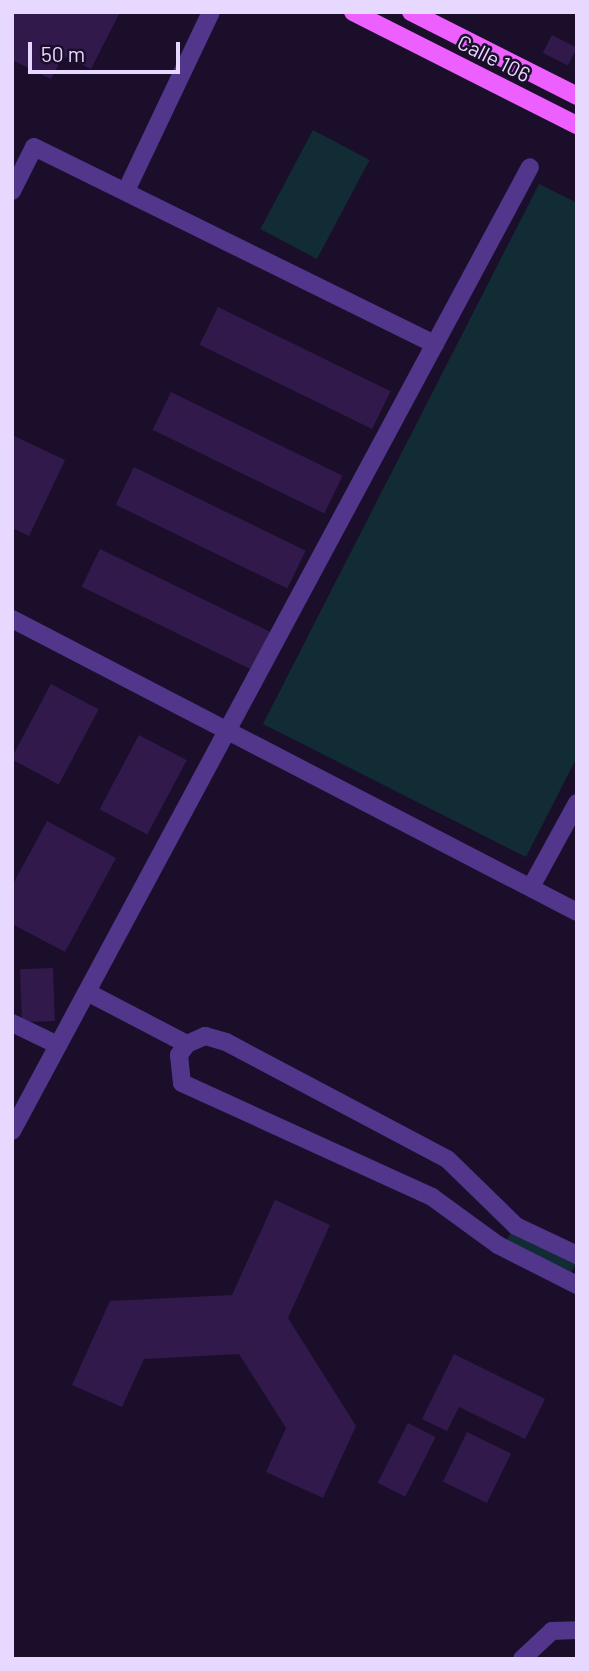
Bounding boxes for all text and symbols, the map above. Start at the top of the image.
scale bar [32,28,184,72]
street label: Calle 106 [453,29,535,87]
text: 50 m [41,41,85,66]

